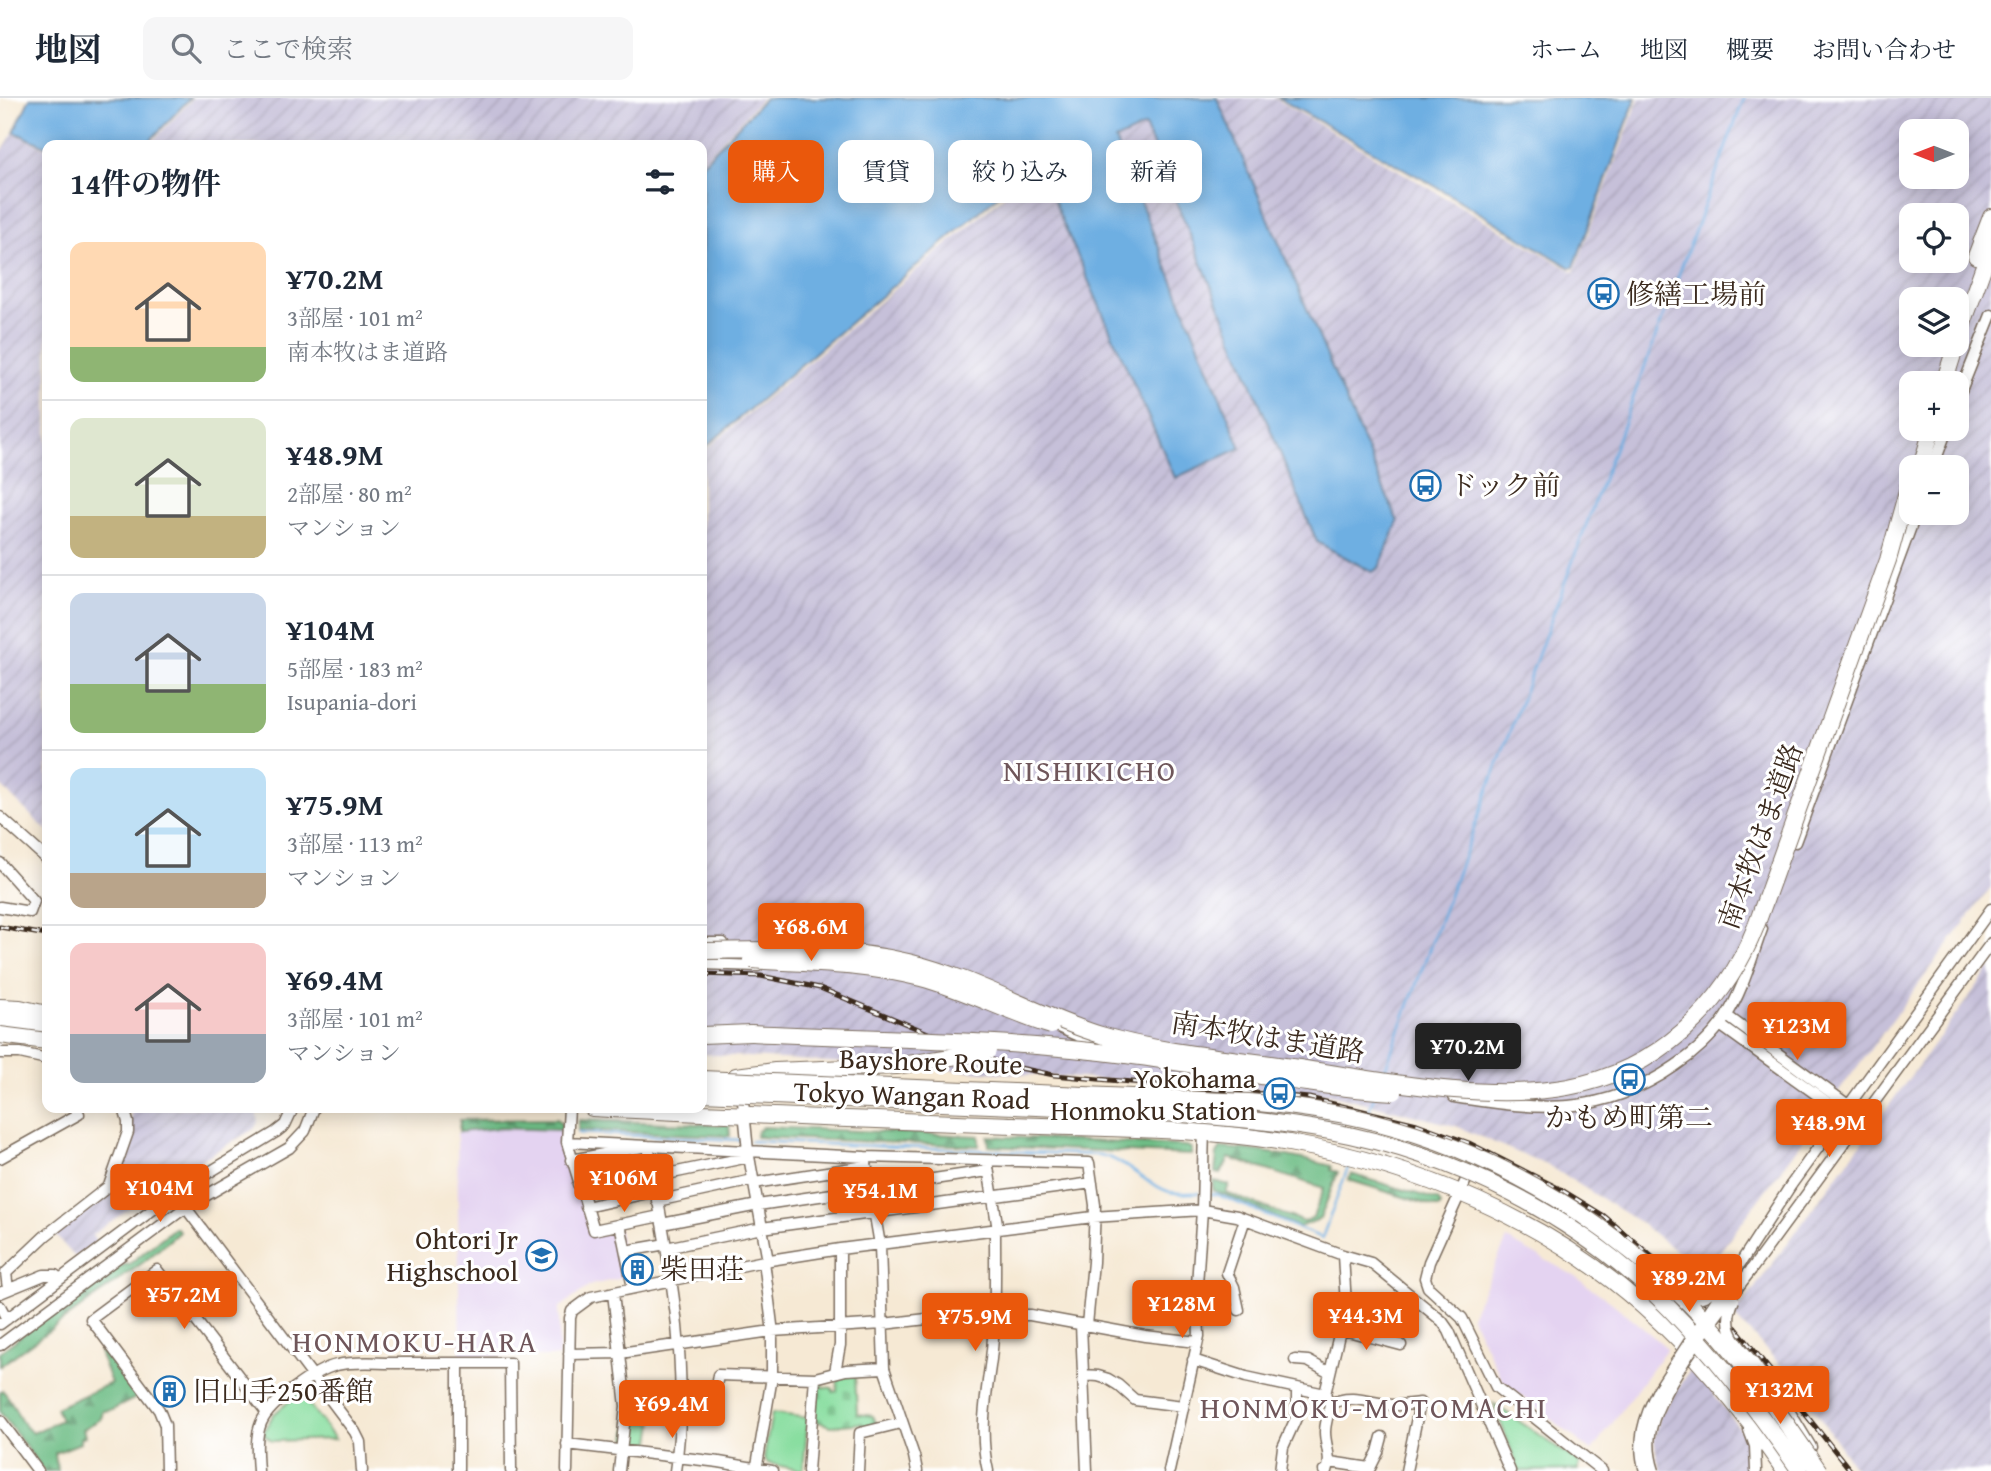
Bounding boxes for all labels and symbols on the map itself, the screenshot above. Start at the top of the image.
north arrow [1899,119,1969,189]
place label: 修繕工場前 [1626,273,1766,314]
bus stop icon: 修繕工場前 [1586,277,1620,311]
place label: ドック前 [1449,464,1560,505]
bus stop icon: ドック前 [1409,468,1443,502]
street label: 南本牧はま道路 [1707,737,1812,935]
district label: NISHIKICHO [1003,748,1177,792]
pin: ¥68.6M [754,904,868,963]
street label: 南本牧はま道路 [1168,1001,1368,1072]
pin: ¥123M [1748,1002,1846,1062]
pin: ¥70.2M [1411,1024,1525,1083]
street label: Bayshore Route [839,1037,1023,1084]
place label: Yokohama Honmoku Station [1050,1057,1257,1130]
bus stop icon: かもめ町第二 [1612,1063,1646,1097]
street label: Tokyo Wangan Road [793,1070,1031,1119]
bus stop icon: Yokohama Honmoku Station [1262,1077,1296,1111]
place label: かもめ町第二 [1545,1096,1713,1137]
pin: ¥48.9M [1772,1100,1886,1159]
pin: ¥106M [575,1154,673,1214]
pin: ¥104M [111,1164,209,1224]
pin: ¥54.1M [824,1168,938,1227]
place label: Ohtori Jr Highschool [387,1218,518,1291]
school or university icon: Ohtori Jr Highschool [524,1238,558,1272]
place label: 柴田荘 [660,1248,744,1289]
building icon: 柴田荘 [620,1252,654,1286]
pin: ¥89.2M [1632,1254,1746,1314]
pin: ¥57.2M [127,1272,241,1331]
pin: ¥128M [1133,1280,1231,1340]
pin: ¥44.3M [1309,1292,1423,1352]
pin: ¥75.9M [918,1294,1032,1353]
district label: HONMOKU-HARA [292,1319,538,1363]
pin: ¥132M [1731,1366,1829,1426]
place label: 旧山手250番館 [193,1370,373,1411]
building icon: 旧山手250番館 [153,1374,187,1408]
pin: ¥69.4M [615,1380,729,1440]
district label: HONMOKU-MOTOMACHI [1200,1385,1548,1429]

